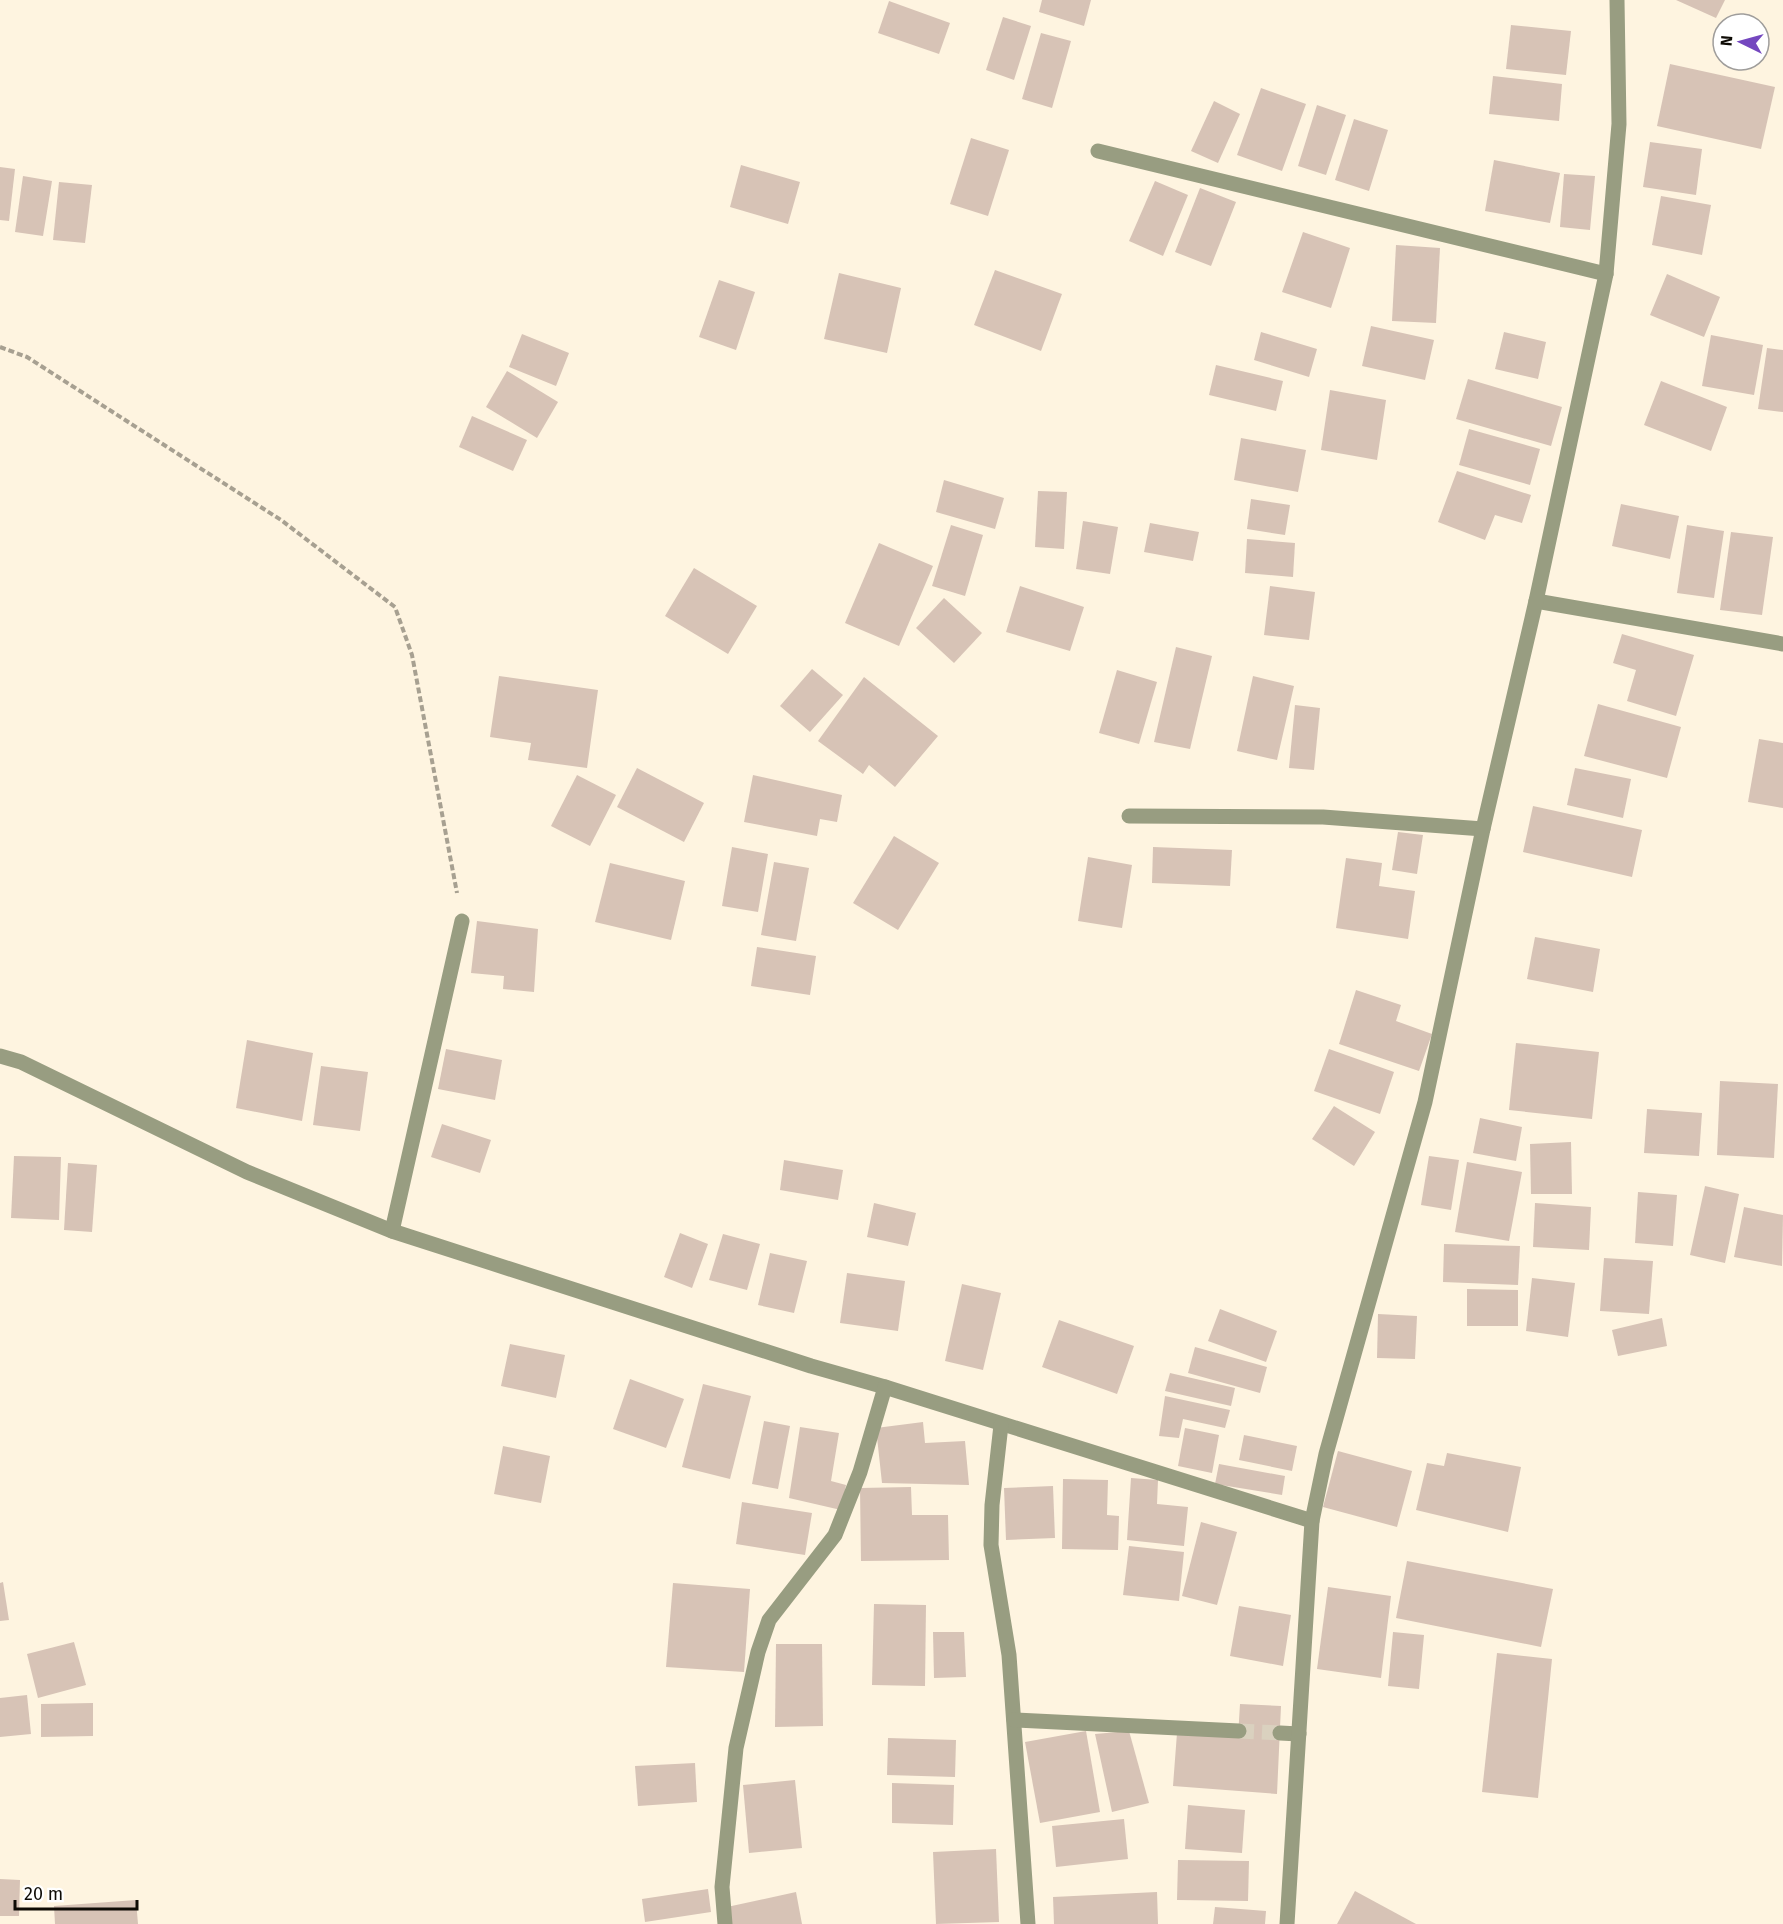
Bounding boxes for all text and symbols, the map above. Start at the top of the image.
north arrow [1711,12,1771,72]
text: N [1717,35,1736,47]
scale bar [15,1873,136,1911]
text: 20 m [24,1883,63,1905]

